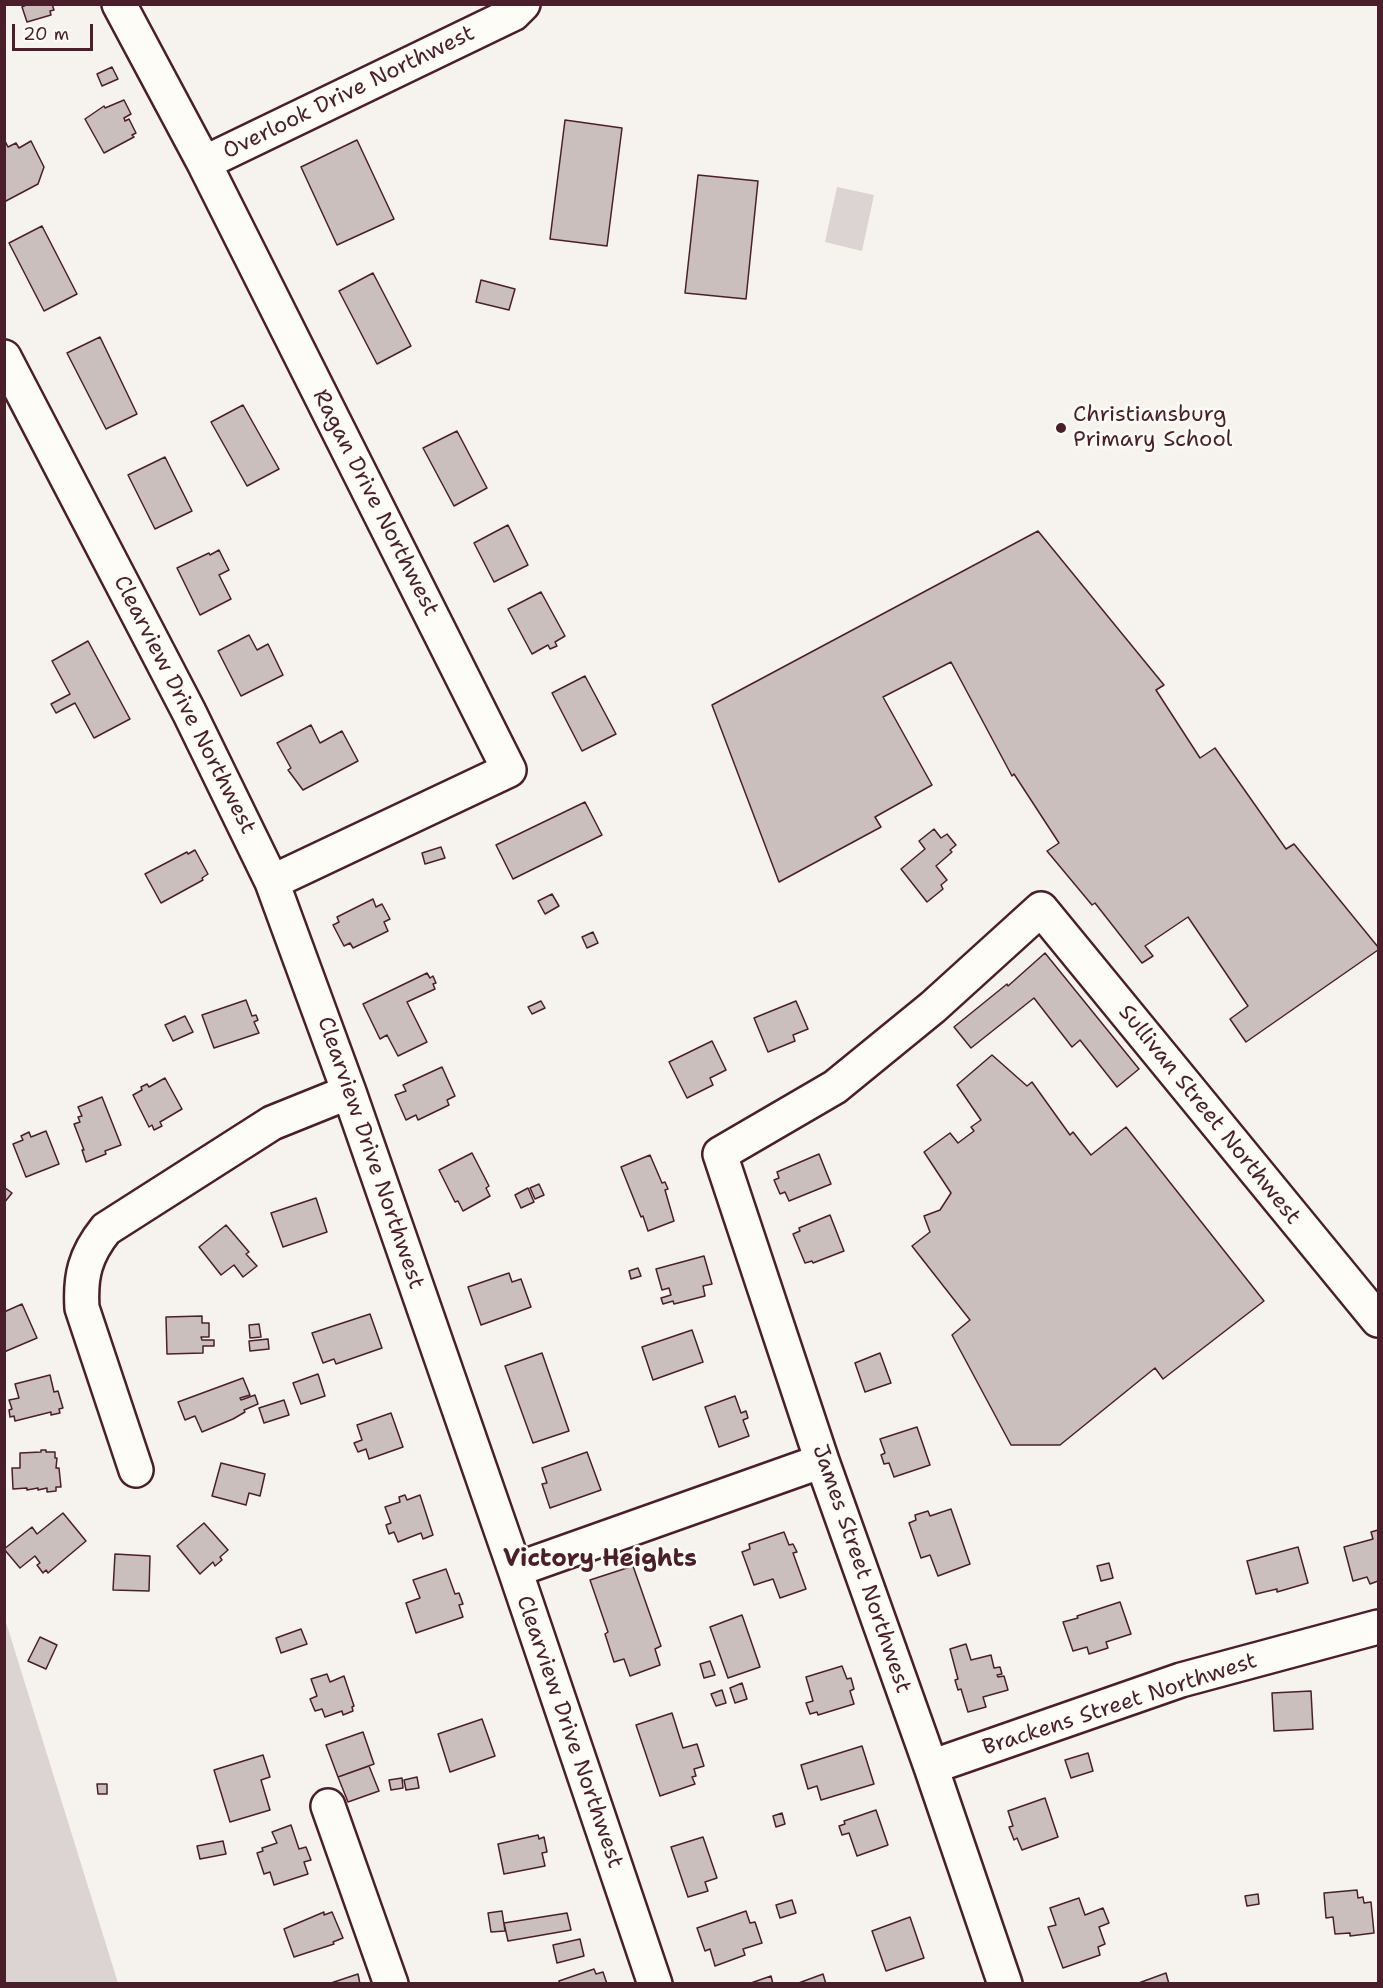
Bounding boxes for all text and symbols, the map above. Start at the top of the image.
scale bar [15,12,96,50]
street label: Overlook Drive Northwest [219,21,479,165]
text: 20 m [23,22,69,46]
street label: Ragan Drive Northwest [306,385,444,621]
place label: Christiansburg Primary School [1073,402,1232,454]
marker: Christiansburg Primary School [1054,421,1068,435]
street label: Clearview Drive Northwest [107,571,261,839]
street label: Sullivan Street Northwest [1112,1000,1306,1230]
street label: Clearview Drive Northwest [311,1013,429,1293]
street label: James Street Northwest [806,1441,916,1697]
district label: Victory Heights [503,1546,697,1574]
street label: Clearview Drive Northwest [510,1592,628,1872]
street label: Brackens Street Northwest [979,1648,1261,1762]

